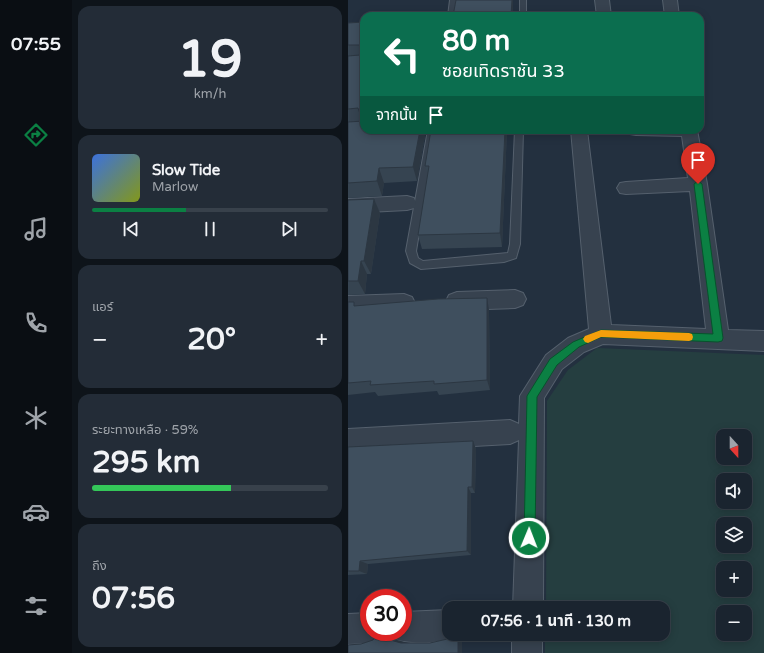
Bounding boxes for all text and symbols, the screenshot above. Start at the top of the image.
text: 80 m [442,24,510,58]
text: 19 [177,28,243,91]
icon: left [376,28,428,80]
text: 07:55 [11,33,61,55]
text: ซอยเทิดราชัน 33 [442,60,565,82]
text: km/h [194,86,226,102]
icon: arrive [425,104,447,126]
text: จากนั้น [376,106,417,124]
icon: directions [22,121,50,149]
pin [681,143,715,184]
icon: arrive [687,149,709,171]
text: Slow Tide [152,161,220,179]
text: Marlow [152,179,198,195]
icon: music [22,215,50,243]
icon: previous [120,218,142,240]
icon: pause [199,218,221,240]
icon: next [278,218,300,240]
text: แอร์ [92,299,113,315]
icon: phone [22,309,50,337]
text: 20° [187,321,236,358]
text: − [92,327,108,353]
text: + [316,327,328,353]
icon: climate [22,404,50,432]
text: ระยะทางเหลือ · 59% [92,422,198,438]
north arrow [716,429,752,465]
map controls [716,429,752,641]
text: 295 km [92,444,200,481]
button: sound [716,473,752,509]
icon: car [22,498,50,526]
position arrow [508,517,550,559]
button: layers [716,517,752,553]
text: ถึง [92,558,107,574]
button: + [716,561,752,597]
text: 07:56 [92,580,175,617]
speed limit sign: 30 [360,589,412,641]
icon: filters [22,592,50,620]
button: − [716,605,752,641]
text: 07:56 · 1 นาที · 130 m [481,612,631,630]

